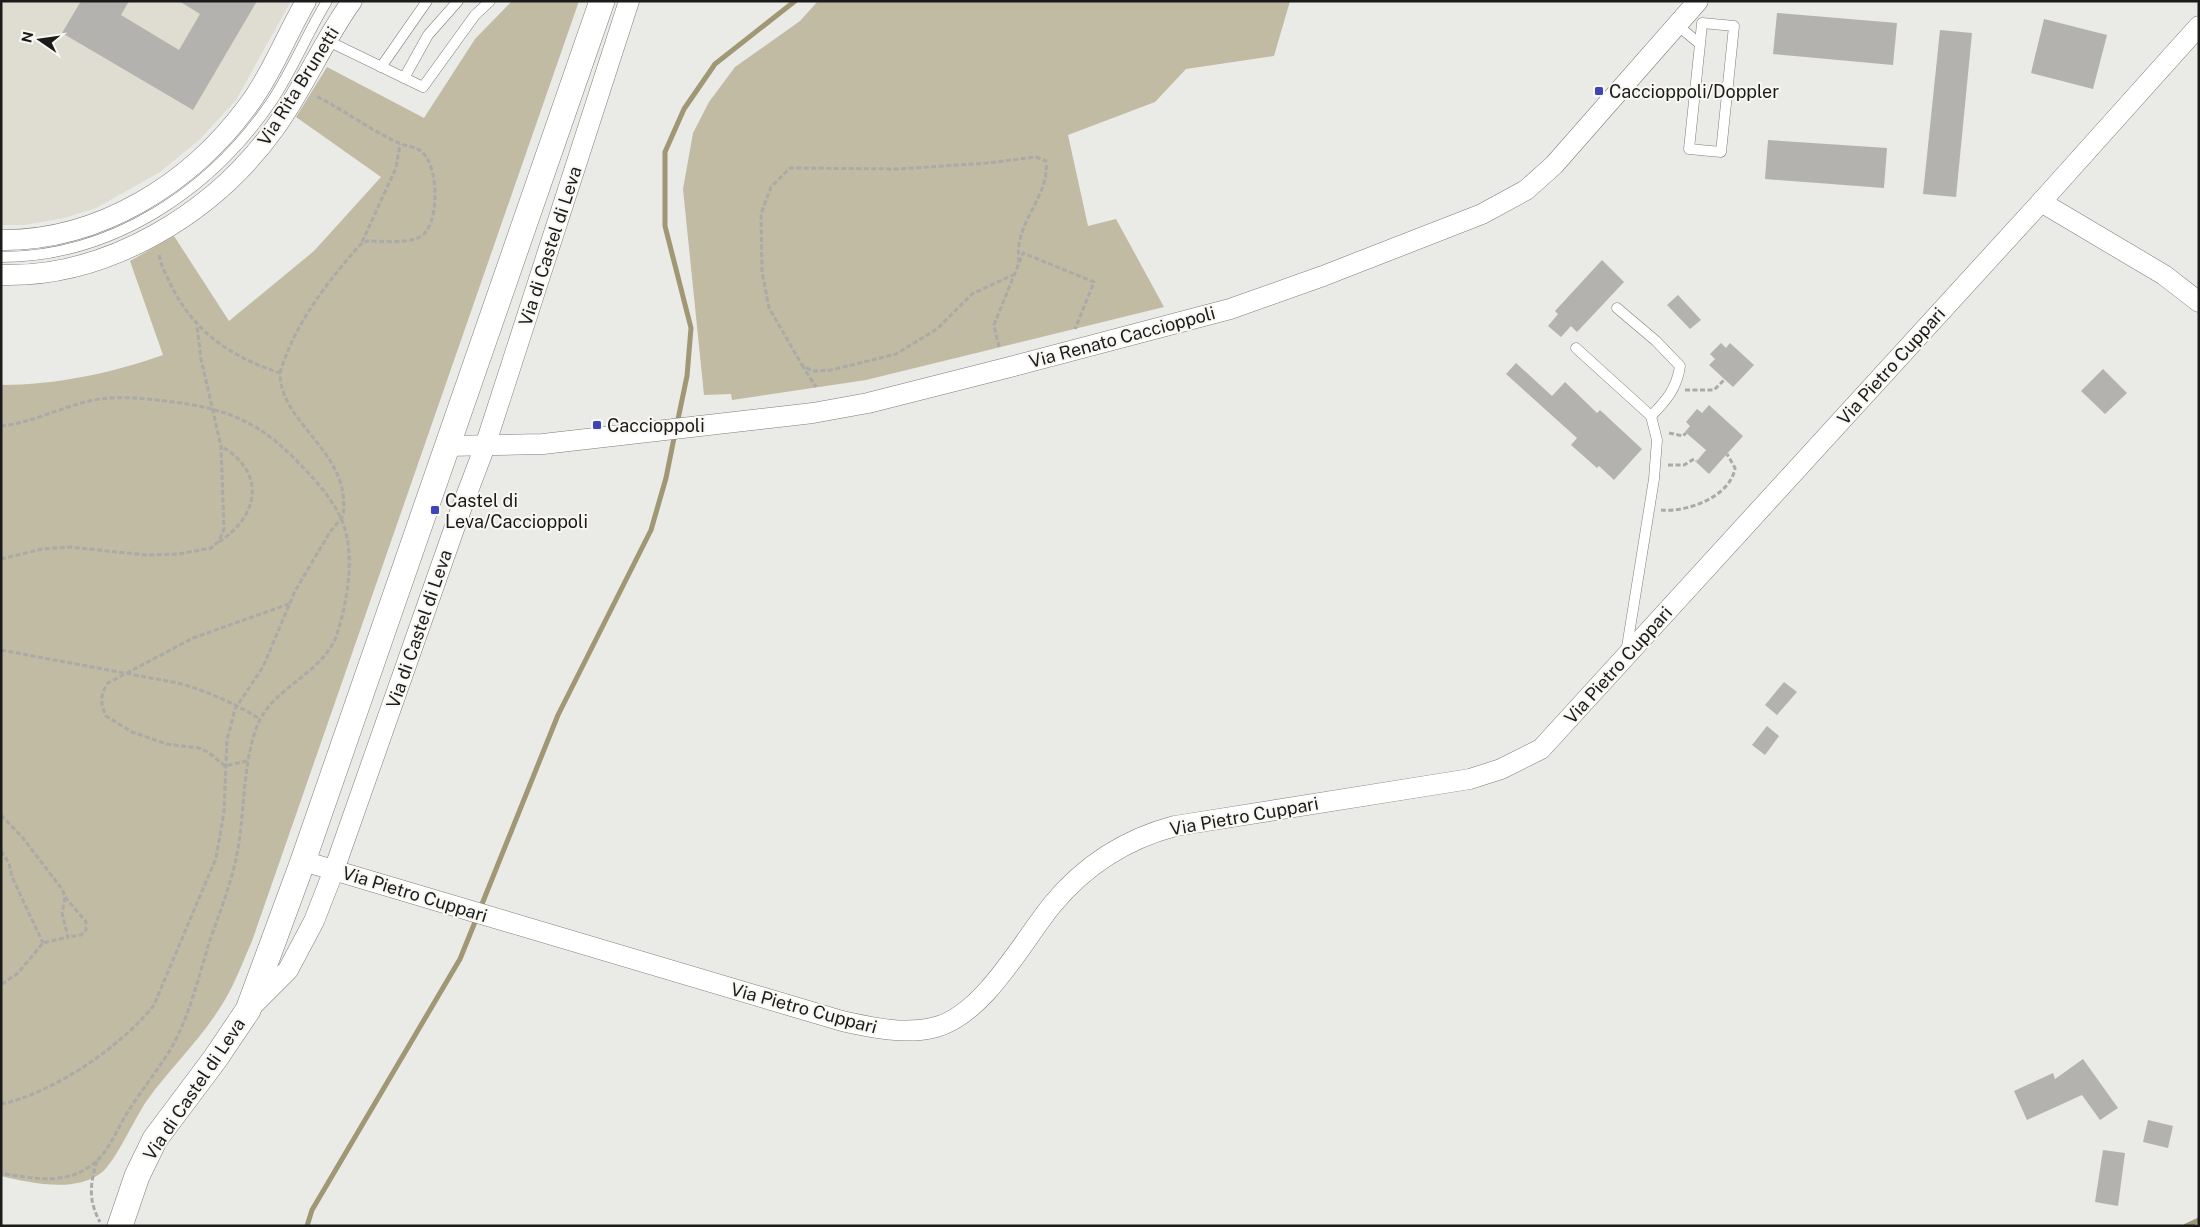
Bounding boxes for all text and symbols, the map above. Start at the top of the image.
north arrow [15,15,65,65]
street label: Via Rita Brunetti [253,23,343,149]
text: N [18,30,36,44]
place label: Caccioppoli/Doppler [1609,81,1779,102]
marker: Caccioppoli/Doppler [1593,85,1605,97]
street label: Via di Castel di Leva [514,164,586,328]
street label: Via Renato Caccioppoli [1027,302,1217,372]
street label: Via Pietro Cuppari [1833,303,1949,429]
place label: Caccioppoli [607,415,705,436]
marker: Caccioppoli [591,419,603,431]
place label: Castel di Leva/Caccioppoli [445,490,588,532]
marker: Castel di Leva/Caccioppoli [429,504,441,516]
street label: Via di Castel di Leva [382,547,456,711]
street label: Via Pietro Cuppari [1560,602,1676,728]
street label: Via Pietro Cuppari [1168,793,1320,839]
street label: Via Pietro Cuppari [340,862,490,926]
street label: Via Pietro Cuppari [729,978,879,1038]
street label: Via di Castel di Leva [139,1014,249,1164]

